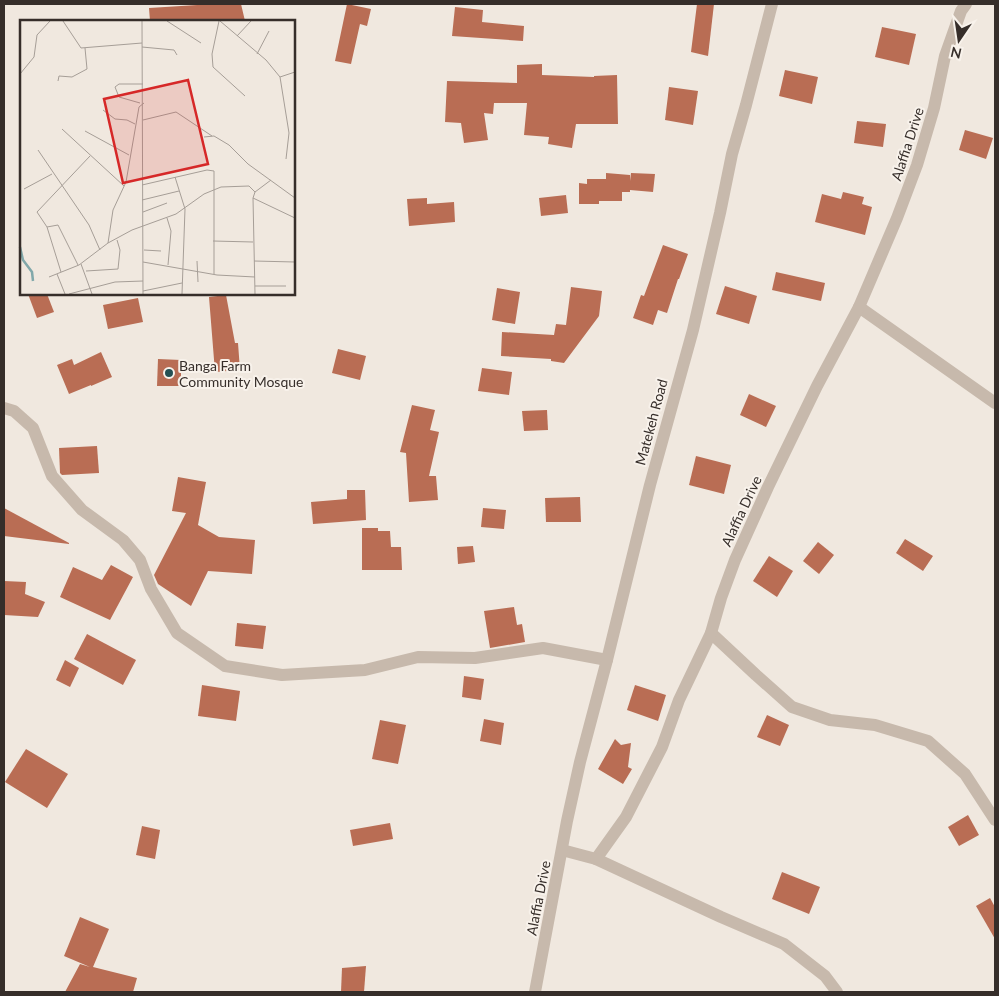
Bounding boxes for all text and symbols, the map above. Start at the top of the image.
north arrow [934,15,984,65]
inset map [20,20,295,295]
text: N [949,44,963,63]
street label: Alaffia Drive [887,105,927,183]
place label: Banga Farm Community Mosque [179,357,303,390]
marker: Banga Farm Community Mosque [163,367,175,379]
street label: Matekeh Road [631,377,671,467]
street label: Alaffia Drive [717,473,765,549]
street label: Alaffia Drive [522,859,554,937]

